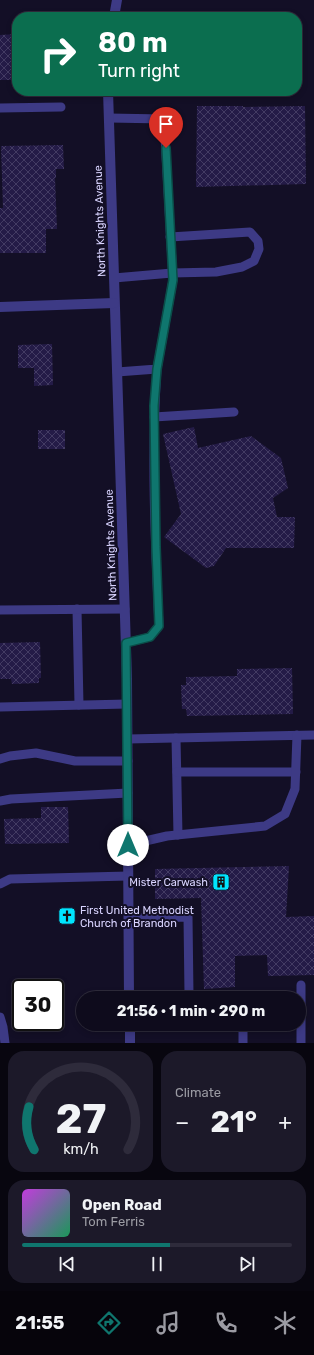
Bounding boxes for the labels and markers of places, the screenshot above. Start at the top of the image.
pin [149,107,183,148]
building icon: Mister Carwash [211,872,231,892]
place label: Mister Carwash [129,876,208,889]
place label: First United Methodist Church of Brandon [80,904,195,930]
church icon: First United Methodist Church of Brandon [57,906,77,926]

